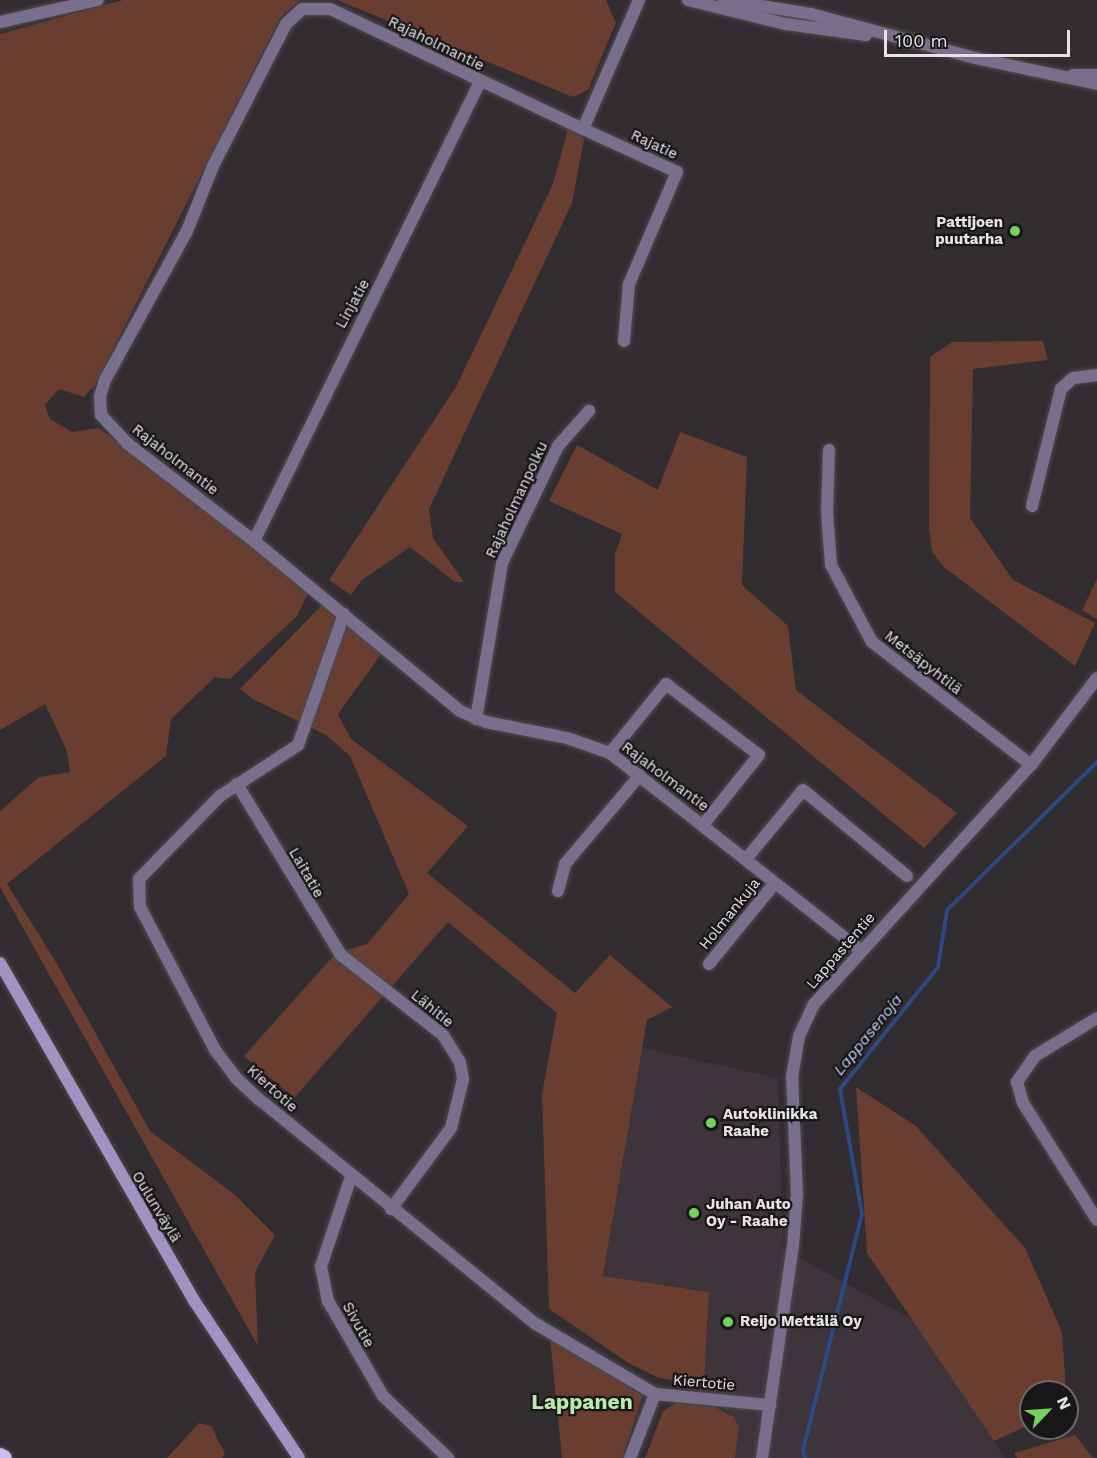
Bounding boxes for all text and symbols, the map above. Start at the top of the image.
street label: Rajaholmantie [385,13,487,75]
scale bar [887,18,1073,56]
text: 100 m [895,30,948,51]
street label: Rajatie [628,126,680,164]
place label: Pattijoen puutarha [935,213,1003,248]
marker: Pattijoen puutarha [1008,224,1022,238]
street label: Linjatie [332,276,374,332]
street label: Rajaholmantie [128,421,222,499]
street label: Rajaholmanpolku [482,439,552,561]
street label: Metsäpyhtilä [881,627,965,699]
street label: Rajaholmantie [618,738,712,816]
street label: Laitatie [284,845,328,901]
street label: Holmankuja [696,875,764,953]
street label: Lappastentie [803,909,879,993]
street label: Lähitie [407,986,457,1032]
water label: Lappasenoja [829,991,907,1079]
street label: Kiertotie [243,1061,301,1117]
place label: Autoklinikka Raahe [723,1105,817,1140]
marker: Autoklinikka Raahe [704,1116,718,1130]
street label: Oulunväylä [128,1168,184,1246]
place label: Juhan Auto Oy - Raahe [706,1195,791,1230]
marker: Juhan Auto Oy - Raahe [687,1206,701,1220]
street label: Sivutie [338,1299,378,1351]
place label: Reijo Mettälä Oy [740,1313,862,1331]
marker: Reijo Mettälä Oy [721,1315,735,1329]
street label: Kiertotie [672,1371,736,1395]
north arrow [1019,1380,1079,1440]
district label: Lappanen [531,1389,633,1415]
text: N [1053,1394,1075,1412]

